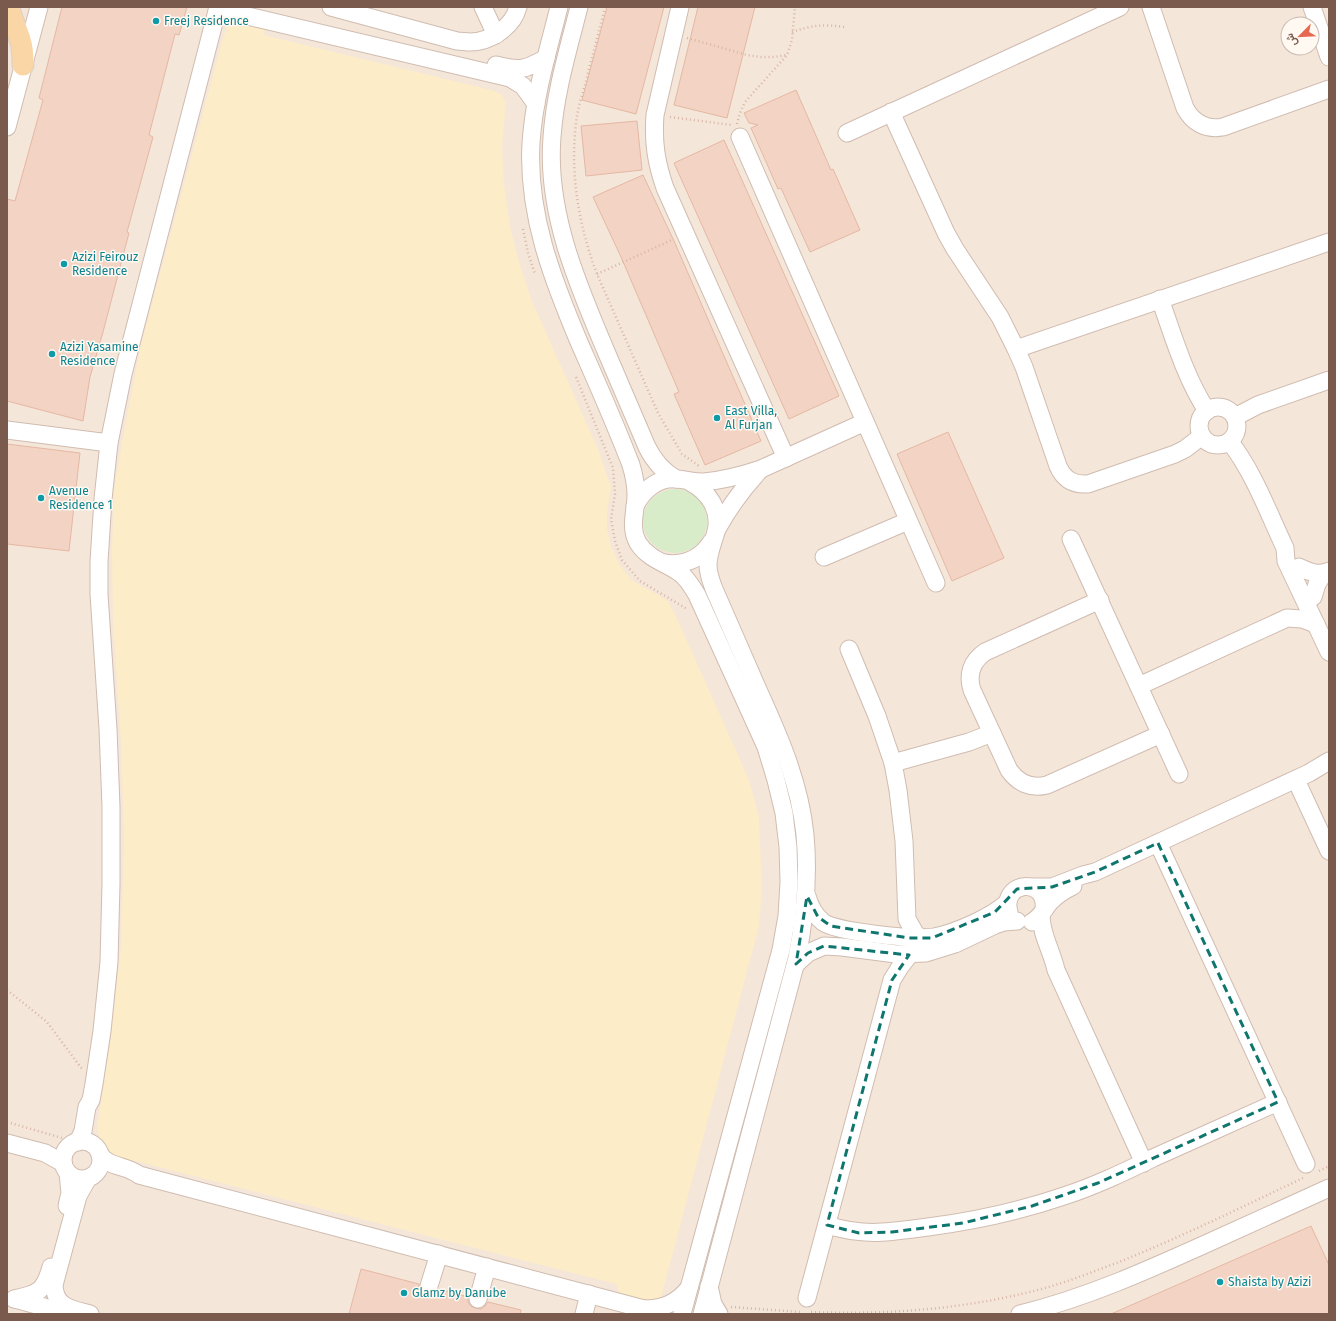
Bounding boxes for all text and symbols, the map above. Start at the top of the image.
place label: Freej Residence [164,14,249,28]
marker: Freej Residence [151,16,161,26]
north arrow [1280,16,1320,56]
text: ش [1283,31,1300,49]
place label: Azizi Feirouz Residence [72,250,138,278]
marker: Azizi Feirouz Residence [59,259,69,269]
place label: Azizi Yasamine Residence [60,340,139,368]
marker: Azizi Yasamine Residence [47,349,57,359]
place label: East Villa, Al Furjan [725,404,777,432]
marker: East Villa, Al Furjan [712,413,722,423]
place label: Avenue Residence 1 [49,484,113,512]
marker: Avenue Residence 1 [36,493,46,503]
place label: Shaista by Azizi [1228,1275,1311,1289]
marker: Shaista by Azizi [1215,1277,1225,1287]
place label: Glamz by Danube [412,1286,506,1300]
marker: Glamz by Danube [399,1288,409,1298]

